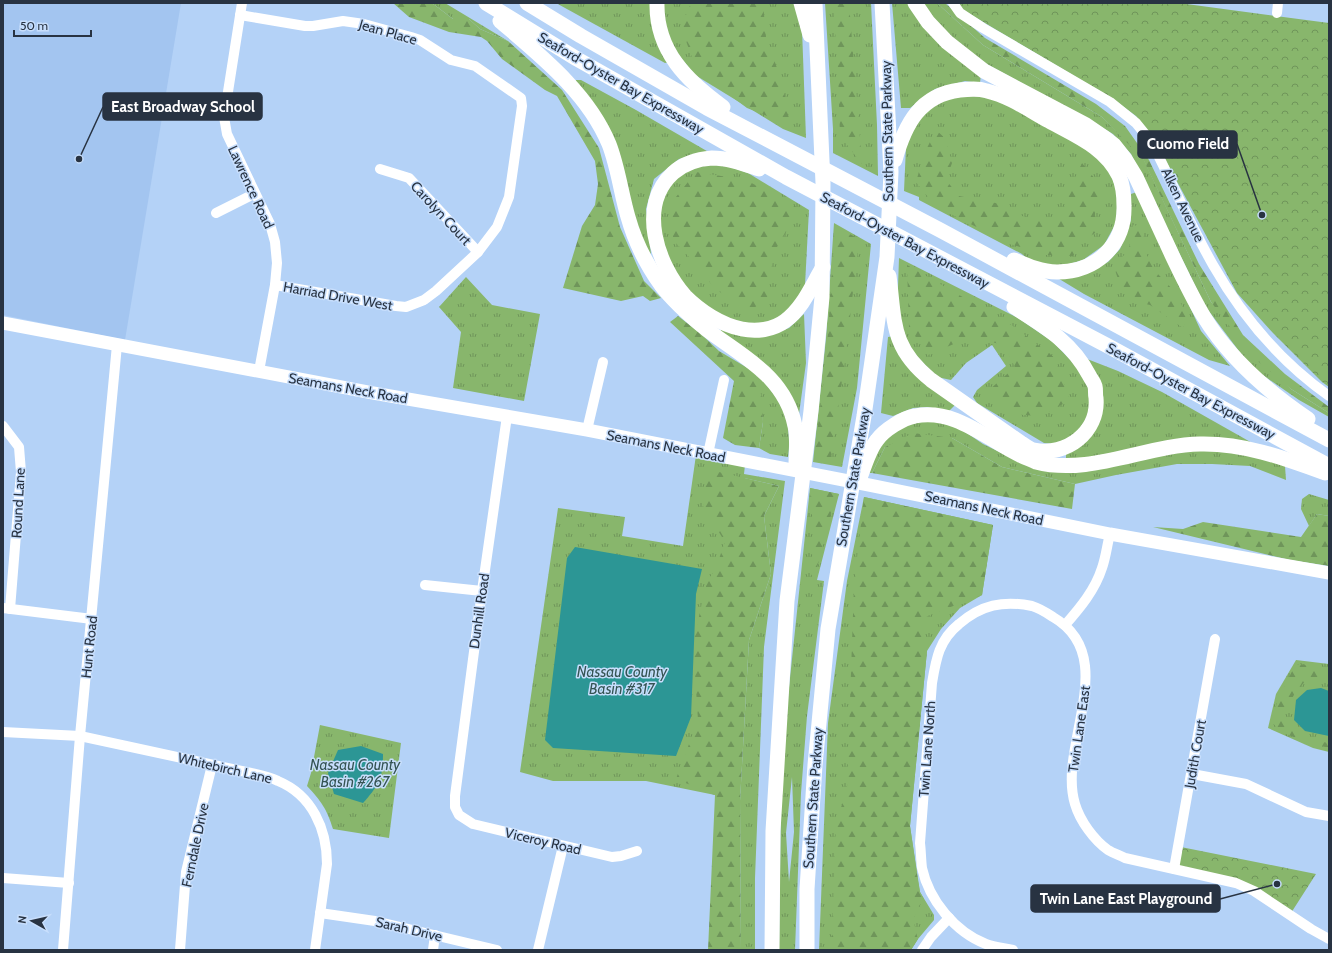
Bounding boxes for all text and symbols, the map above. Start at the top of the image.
scale bar [14,12,91,38]
street label: Jean Place [356,15,419,49]
text: 50 m [20,18,48,33]
street label: Seaford-Oyster Bay Expressway [535,28,707,138]
street label: Southern State Parkway [877,60,897,202]
callout: East Broadway School [103,93,262,120]
text: East Broadway School [111,98,255,116]
callout: Cuomo Field [1138,131,1237,158]
text: Cuomo Field [1147,135,1229,153]
street label: Lawrence Road [224,142,278,232]
street label: Alken Avenue [1157,165,1209,245]
street label: Carolyn Court [407,177,475,249]
street label: Seaford-Oyster Bay Expressway [817,188,993,292]
street label: Harriad Drive West [282,278,394,315]
street label: Seaford-Oyster Bay Expressway [1103,339,1279,443]
street label: Seamans Neck Road [287,369,409,407]
street label: Southern State Parkway [832,406,874,548]
street label: Seamans Neck Road [605,426,727,466]
street label: Round Lane [7,467,29,539]
street label: Seamans Neck Road [923,487,1045,529]
street label: Dunhill Road [465,572,493,650]
street label: Hunt Road [77,615,101,679]
water label: Nassau County Basin #317 [577,663,668,698]
street label: Twin Lane East [1064,684,1094,774]
street label: Twin Lane North [915,700,939,798]
street label: Judith Court [1180,718,1210,791]
street label: Southern State Parkway [799,727,827,869]
street label: Whitebirch Lane [176,748,274,788]
water label: Nassau County Basin #267 [310,756,401,791]
street label: Ferndale Drive [177,801,213,889]
street label: Viceroy Road [503,823,583,859]
callout: Twin Lane East Playground [1031,885,1220,912]
text: Twin Lane East Playground [1040,890,1212,908]
north arrow [12,901,52,941]
street label: Sarah Drive [374,913,444,945]
text: N [15,915,30,924]

